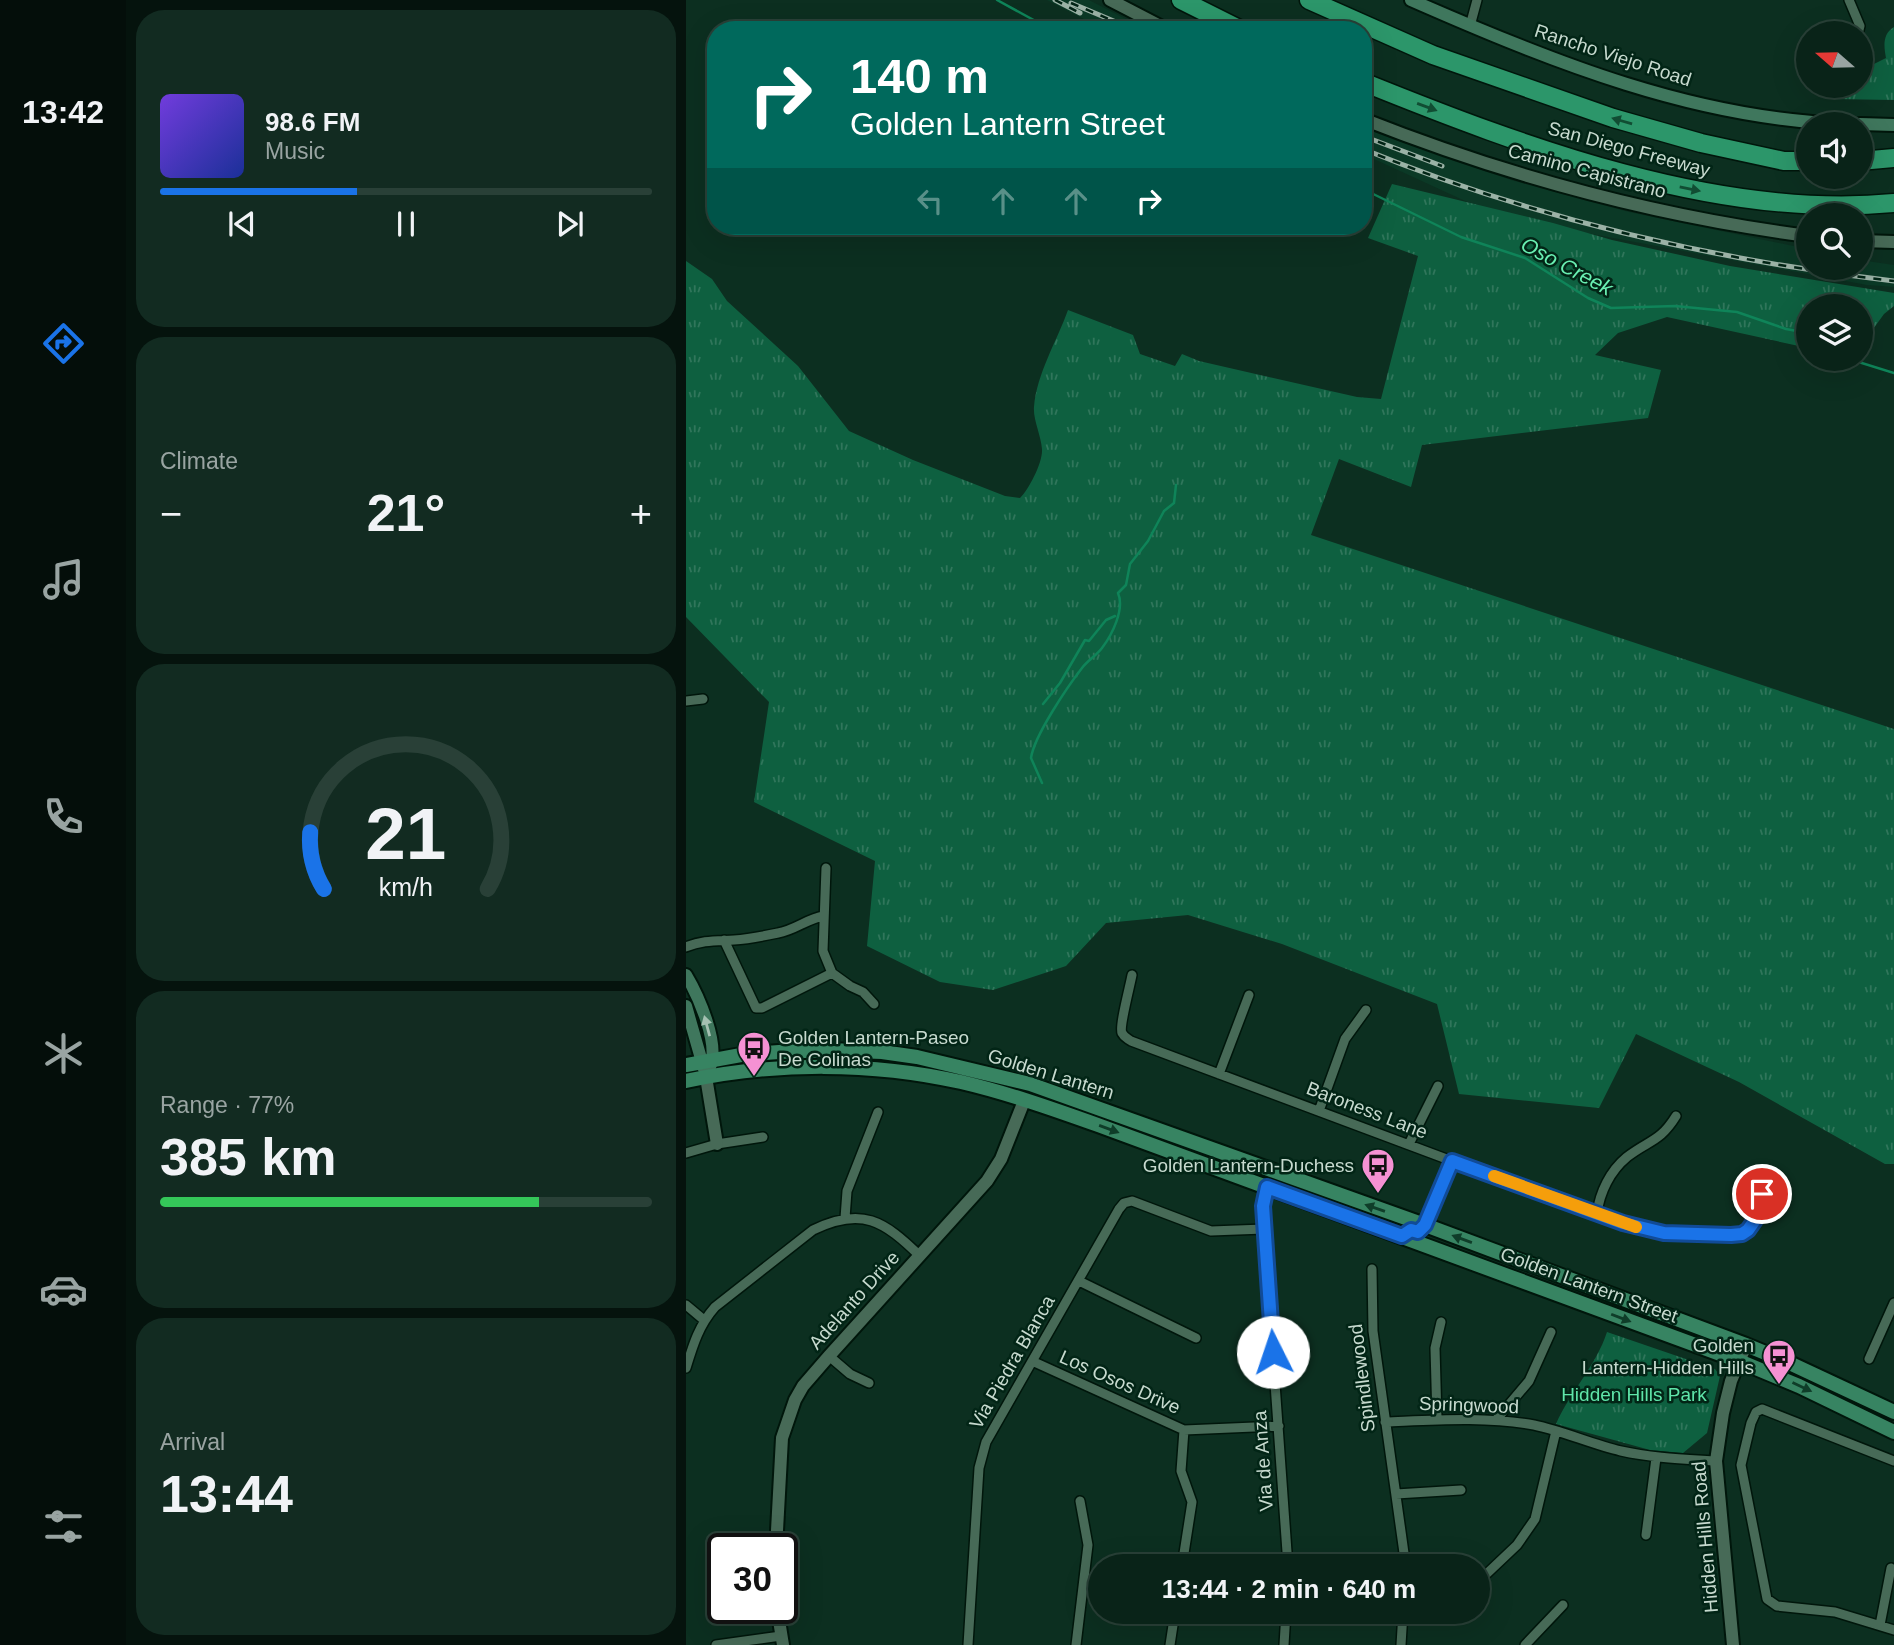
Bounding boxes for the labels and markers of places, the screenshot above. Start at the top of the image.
place label: Golden Lantern-Paseo De Colinas [778,1027,969,1070]
bus stop icon: Golden Lantern-Paseo De Colinas [735,1029,773,1078]
bus stop icon: Golden Lantern-Duchess [1359,1146,1397,1195]
place label: Golden Lantern-Duchess [1143,1155,1354,1176]
pin [1732,1164,1792,1224]
place label: Golden Lantern-Hidden Hills [1582,1335,1754,1378]
bus stop icon: Golden Lantern-Hidden Hills [1760,1337,1798,1386]

